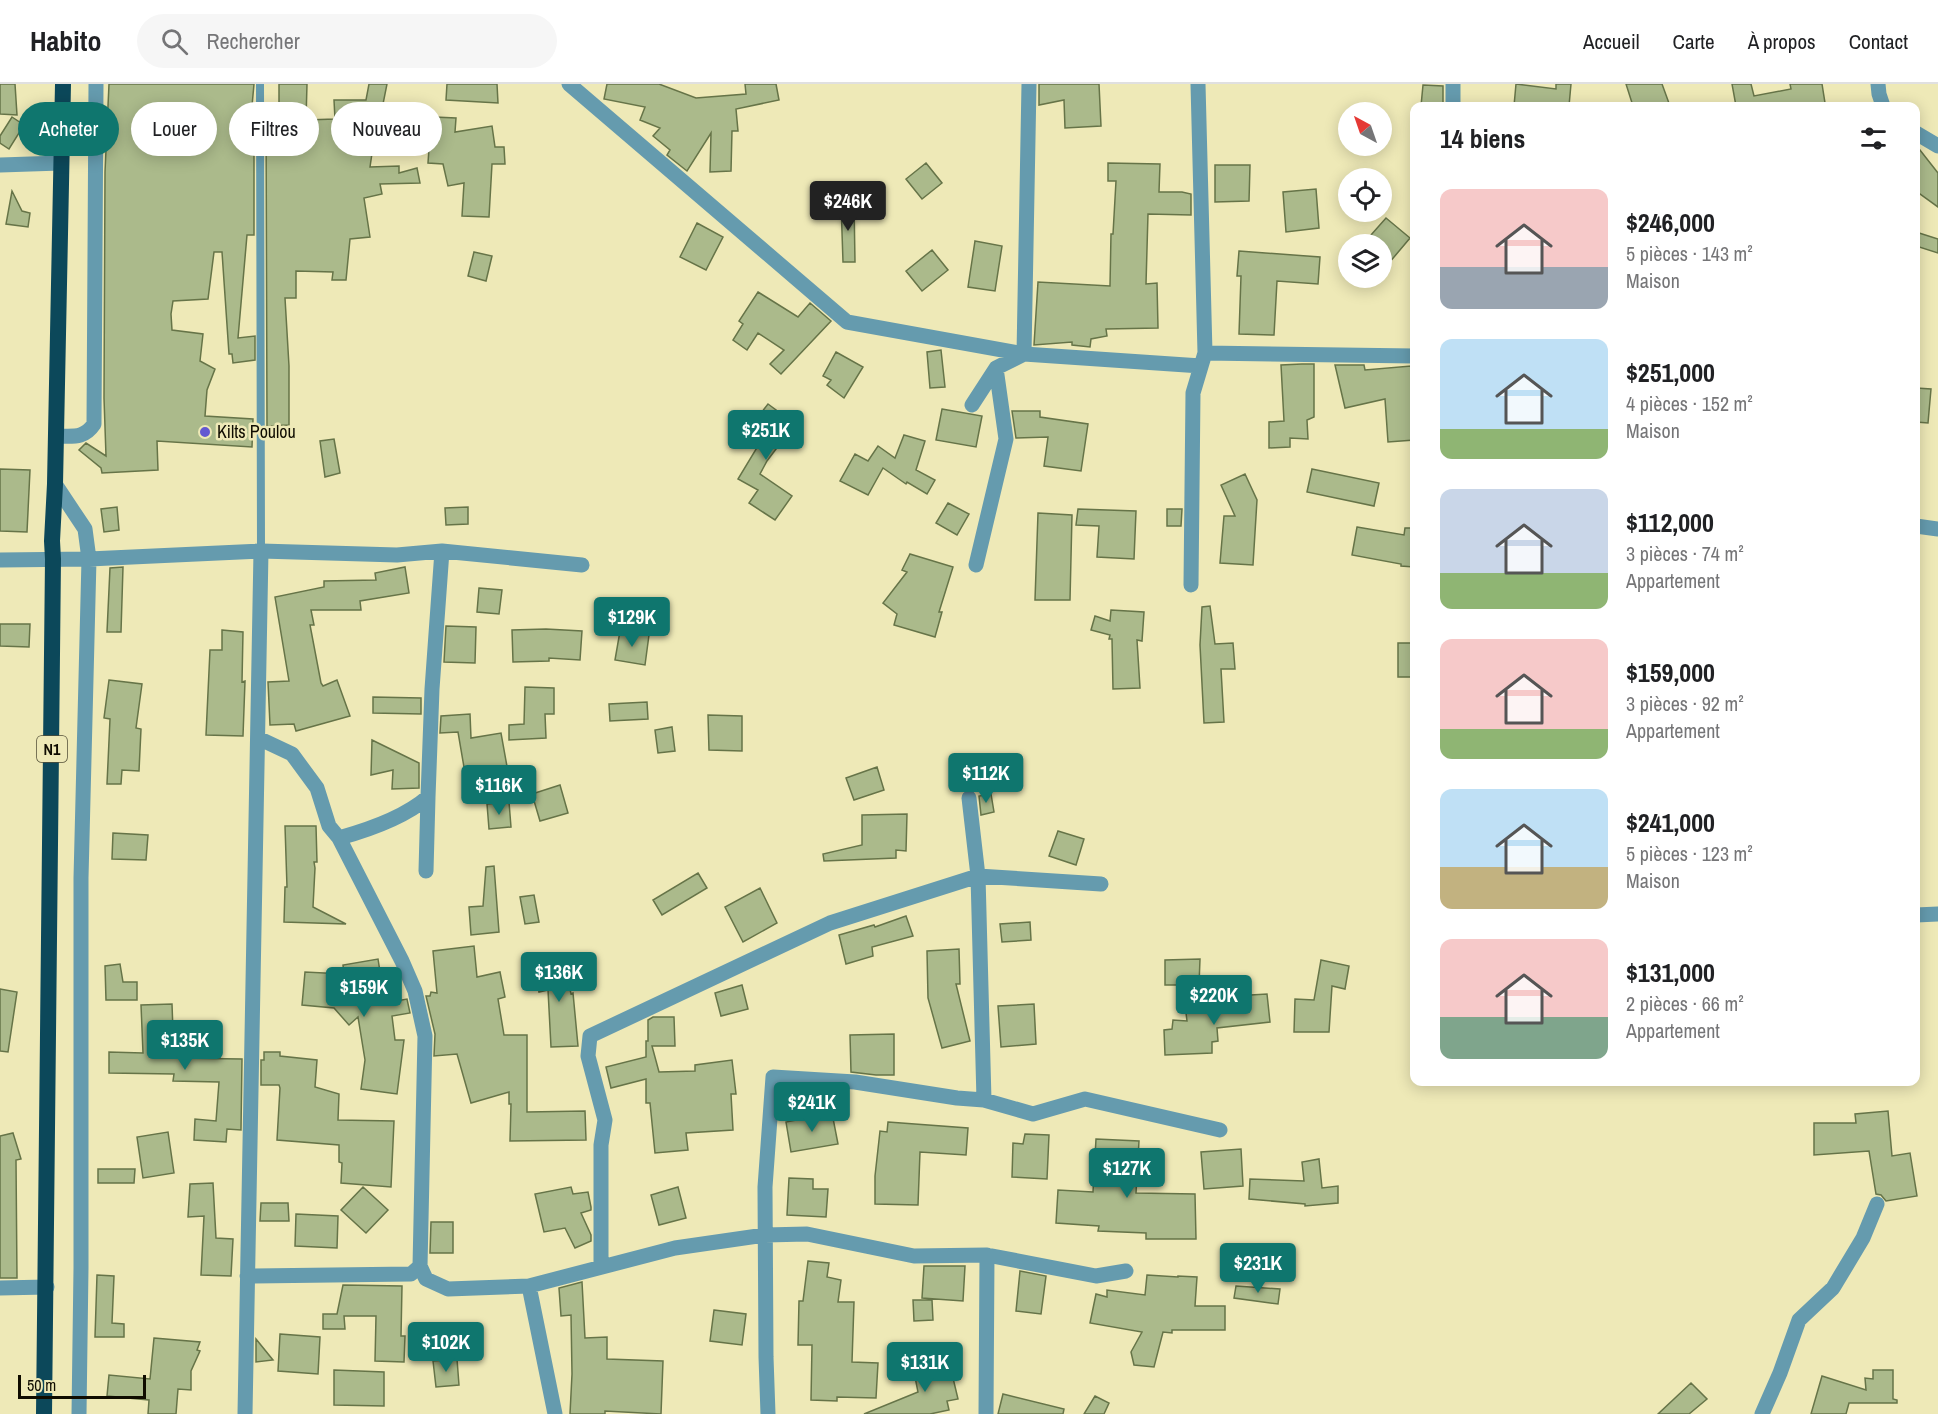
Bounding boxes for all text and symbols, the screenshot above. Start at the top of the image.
search box [137,14,557,68]
text: Habito [30,22,101,60]
icon: search [158,25,191,58]
text: Rechercher [206,26,300,56]
text: Accueil [1583,27,1640,56]
text: Carte [1673,27,1715,56]
text: À propos [1748,27,1816,56]
text: Contact [1849,27,1908,56]
chip: Acheter [18,102,119,156]
chip: Louer [131,102,217,156]
chip: Filtres [229,102,319,156]
chip: Nouveau [331,102,442,156]
north arrow [1338,102,1392,156]
map controls [1338,102,1392,288]
text: 14 biens [1440,121,1525,156]
icon: filters [1857,122,1890,155]
button: locate [1338,168,1392,222]
pin: $246K [806,181,890,232]
text: $246K [824,187,872,214]
text: $246,000 [1626,205,1715,240]
icon: home [1488,213,1560,285]
button: layers [1338,234,1392,288]
text: 5 pièces · 143 m² [1626,240,1753,267]
text: Maison [1626,267,1680,294]
text: $251,000 [1626,355,1715,390]
icon: home [1488,363,1560,435]
text: 4 pièces · 152 m² [1626,390,1753,417]
pin: $251K [724,410,808,461]
text: $251K [742,416,790,443]
text: Maison [1626,417,1680,444]
place label: Kilts Poulou [217,419,296,444]
marker: Kilts Poulou [198,425,212,439]
text: $112,000 [1626,505,1714,540]
icon: home [1488,513,1560,585]
text: 3 pièces · 74 m² [1626,540,1744,567]
text: Appartement [1626,567,1720,594]
pin: $129K [590,597,674,648]
text: $129K [608,603,656,630]
text: $159,000 [1626,655,1715,690]
icon: home [1488,663,1560,735]
text: 3 pièces · 92 m² [1626,690,1744,717]
text: Appartement [1626,717,1720,744]
road number: N1 [37,736,67,762]
pin: $112K [944,753,1028,804]
text: $112K [962,759,1010,786]
pin: $116K [457,765,541,816]
text: $116K [475,771,523,798]
text: $241,000 [1626,805,1715,840]
icon: home [1488,813,1560,885]
text: 5 pièces · 123 m² [1626,840,1753,867]
text: Maison [1626,867,1680,894]
pin: $136K [517,952,601,1003]
text: $131,000 [1626,955,1715,990]
text: $136K [535,958,583,985]
icon: home [1488,963,1560,1035]
pin: $159K [322,967,406,1018]
text: $159K [340,973,388,1000]
pin: $220K [1172,975,1256,1026]
text: $220K [1190,981,1238,1008]
text: 2 pièces · 66 m² [1626,990,1744,1017]
text: Appartement [1626,1017,1720,1044]
pin: $135K [143,1020,227,1071]
text: $135K [161,1026,209,1053]
pin: $241K [770,1082,854,1133]
text: $241K [788,1088,836,1115]
pin: $127K [1085,1148,1169,1199]
text: $127K [1103,1154,1151,1181]
pin: $231K [1216,1243,1300,1294]
text: $231K [1234,1249,1282,1276]
pin: $102K [404,1322,488,1373]
text: $102K [422,1328,470,1355]
pin: $131K [883,1342,967,1393]
text: $131K [901,1348,949,1375]
scale bar [18,1372,146,1400]
text: 50 m [27,1374,56,1396]

